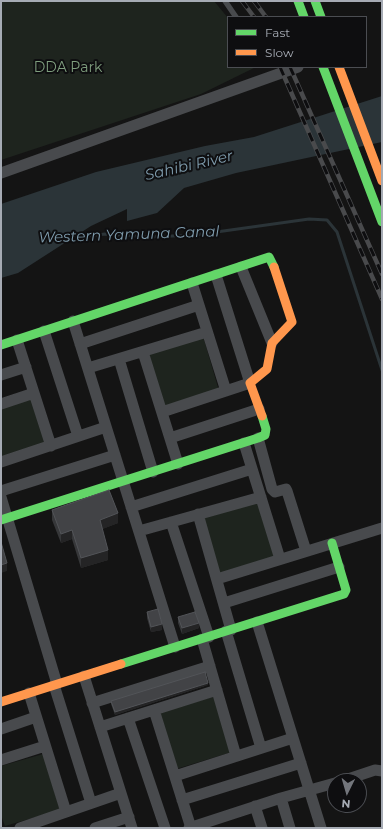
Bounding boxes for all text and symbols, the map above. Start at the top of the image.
legend [227,16,367,68]
text: Fast [265,25,290,40]
text: Slow [265,45,294,60]
park label: DDA Park [34,60,102,76]
water label: Sahibi River [143,147,235,185]
water label: Western Yamuna Canal [38,223,220,247]
north arrow [327,773,367,813]
text: N [341,797,351,811]

